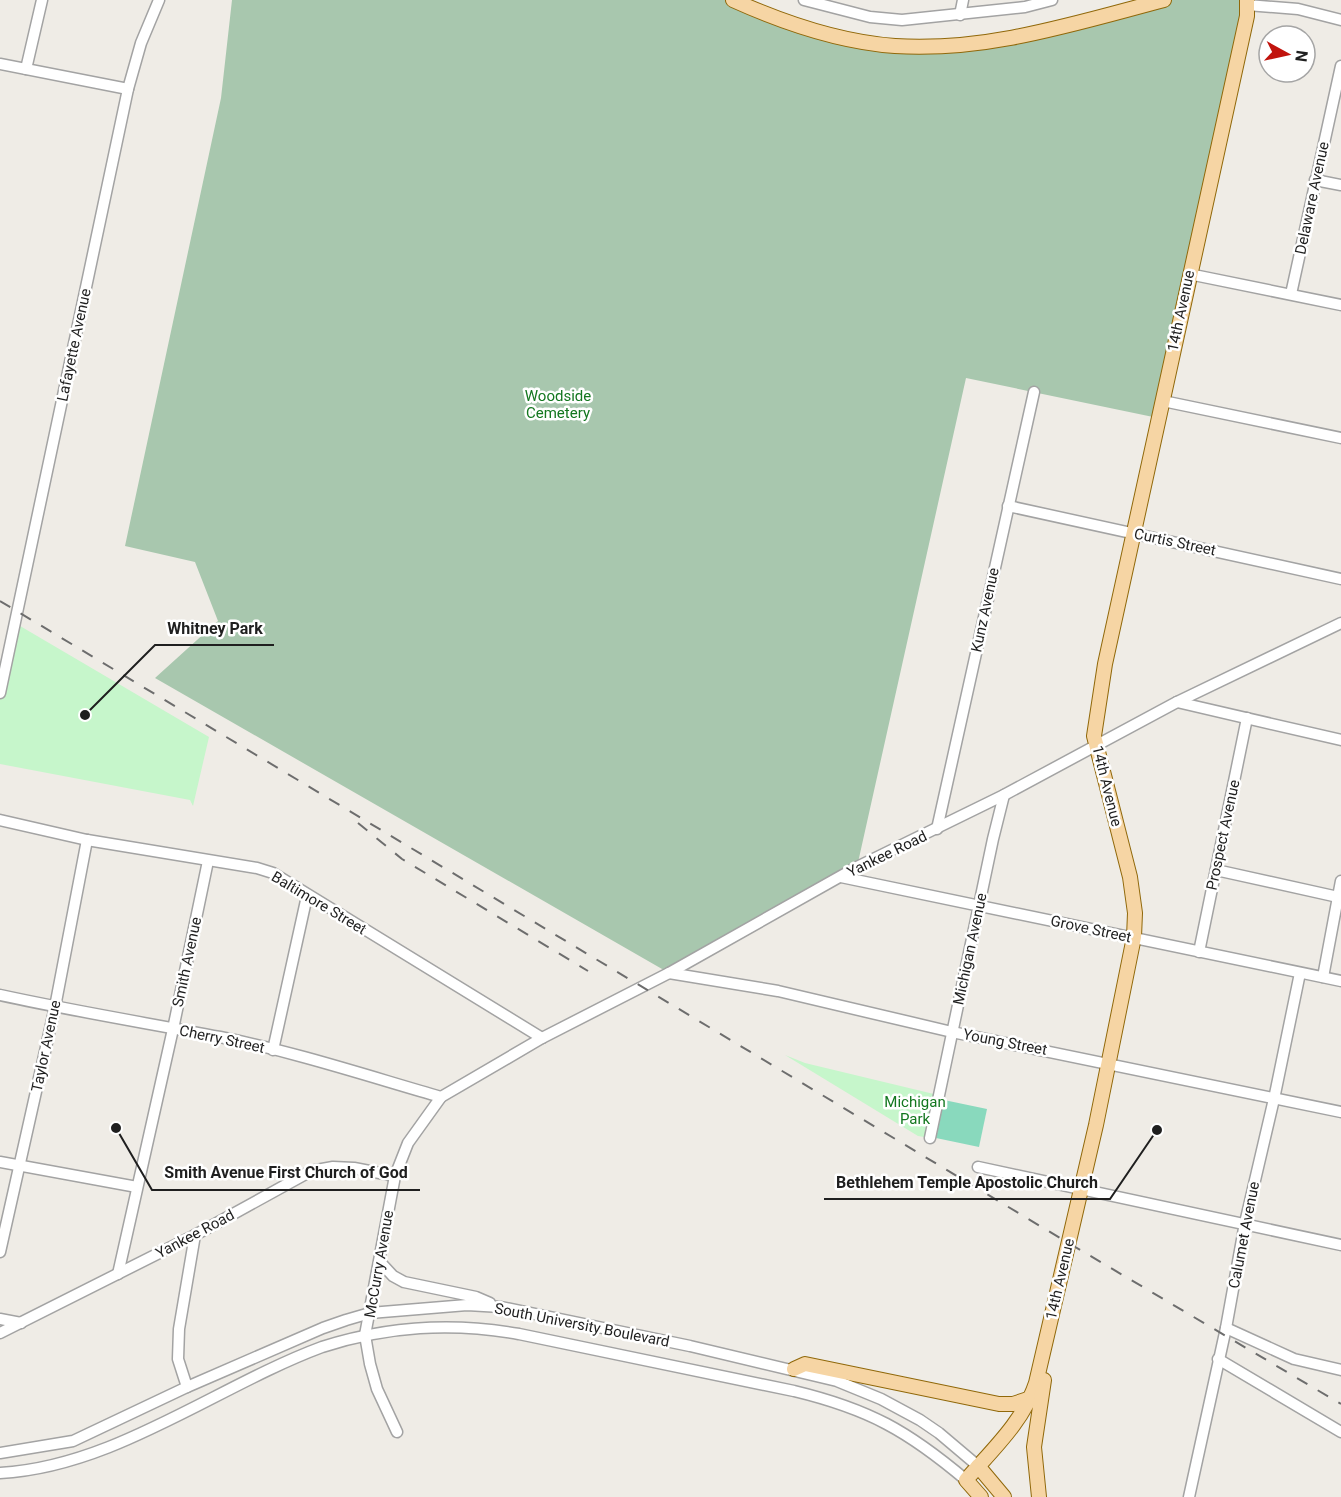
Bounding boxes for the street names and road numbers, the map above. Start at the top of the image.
street label: Delaware Avenue [1291,140,1333,256]
street label: 14th Avenue [1164,269,1198,353]
street label: Lafayette Avenue [53,287,95,403]
street label: Curtis Street [1132,525,1218,559]
street label: Kunz Avenue [967,566,1003,654]
street label: 14th Avenue [1088,744,1126,828]
street label: Prospect Avenue [1202,778,1244,892]
street label: Yankee Road [844,827,930,881]
street label: Baltimore Street [268,868,370,938]
street label: Michigan Avenue [949,891,991,1007]
street label: Grove Street [1049,912,1133,946]
street label: Smith Avenue [169,915,205,1009]
street label: Taylor Avenue [27,998,65,1094]
street label: Cherry Street [178,1021,266,1057]
street label: Young Street [961,1025,1049,1059]
street label: Calumet Avenue [1225,1180,1263,1290]
street label: Yankee Road [153,1206,237,1262]
street label: McCurry Avenue [361,1209,397,1319]
street label: 14th Avenue [1042,1237,1078,1321]
street label: South University Boulevard [493,1299,671,1351]

